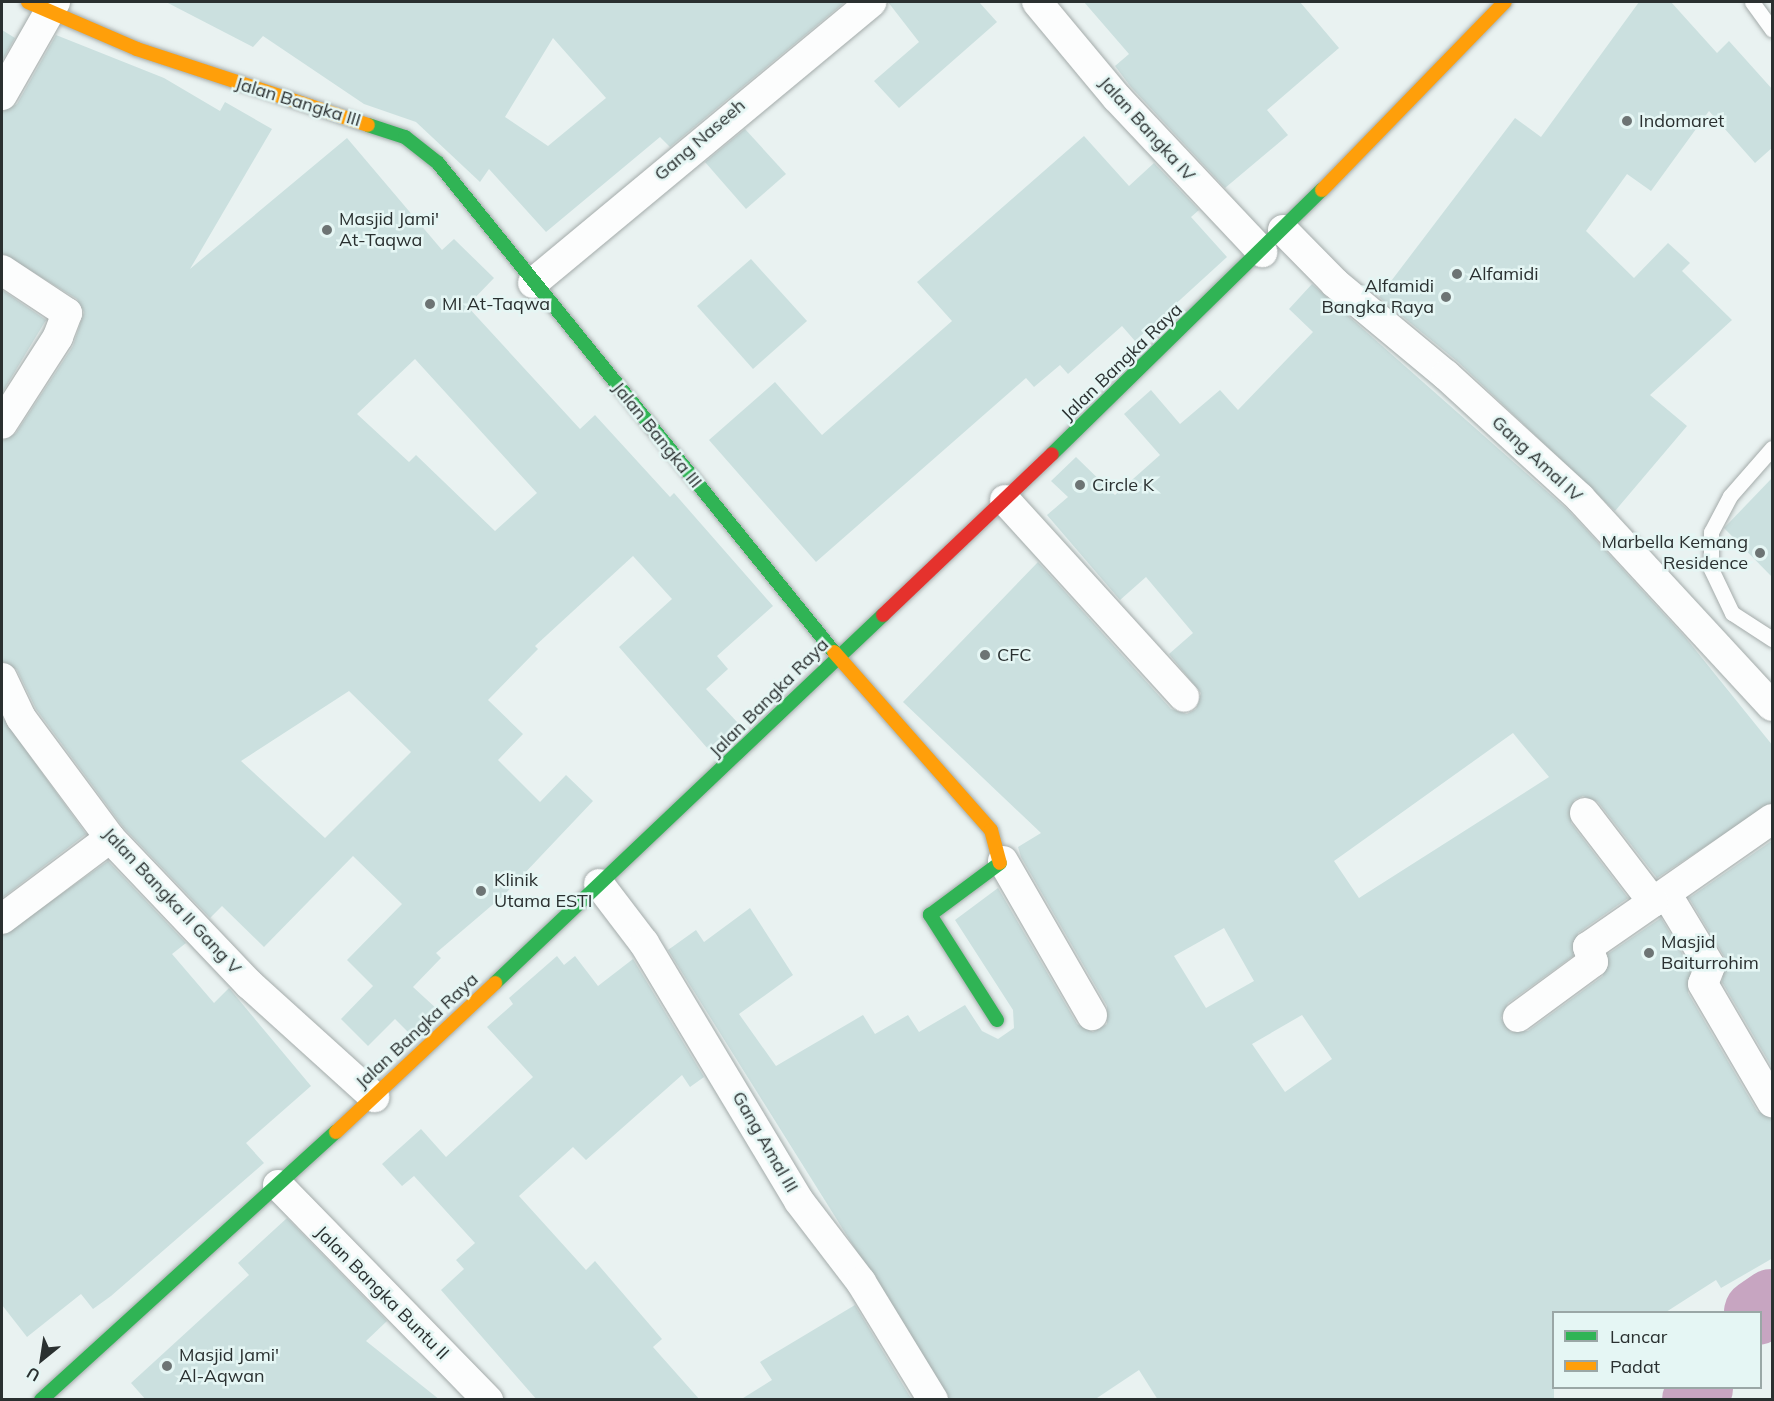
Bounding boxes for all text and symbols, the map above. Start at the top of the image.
street label: Jalan Bangka IV [1094,72,1200,186]
street label: Jalan Bangka III [233,73,363,131]
street label: Gang Naseeh [650,95,750,185]
place label: Indomaret [1639,110,1724,132]
marker: Indomaret [1620,114,1634,128]
place label: Masjid Jami' At-Taqwa [339,209,439,252]
marker: Masjid Jami' At-Taqwa [320,223,334,237]
place label: Alfamidi [1469,263,1538,285]
marker: Alfamidi [1450,267,1464,281]
place label: Alfamidi Bangka Raya [1322,276,1434,318]
marker: Alfamidi Bangka Raya [1439,290,1453,304]
place label: MI At-Taqwa [442,293,550,315]
marker: MI At-Taqwa [423,297,437,311]
street label: Jalan Bangka Raya [1057,299,1187,425]
street label: Jalan Bangka III [608,378,706,492]
street label: Gang Amal IV [1487,412,1587,506]
place label: Circle K [1092,474,1154,496]
marker: Circle K [1073,478,1087,492]
place label: Marbella Kemang Residence [1602,532,1748,574]
marker: Marbella Kemang Residence [1753,546,1767,560]
street label: Jalan Bangka Raya [705,634,833,762]
place label: CFC [997,644,1031,666]
marker: CFC [978,648,992,662]
street label: Jalan Bangka II Gang V [98,823,246,979]
place label: Klinik Utama ESTI [494,870,592,912]
marker: Klinik Utama ESTI [472,882,490,900]
place label: Masjid Baiturrohim [1661,932,1759,974]
marker: Masjid Baiturrohim [1642,946,1656,960]
street label: Jalan Bangka Raya [351,969,483,1093]
street label: Gang Amal III [727,1088,803,1196]
street label: Jalan Bangka Buntu II [311,1222,453,1364]
legend [1552,1311,1762,1389]
text: Lancar [1610,1325,1667,1348]
north arrow [12,1329,72,1389]
place label: Masjid Jami' Al-Aqwan [179,1345,279,1388]
text: Padat [1610,1355,1660,1378]
marker: Masjid Jami' Al-Aqwan [160,1359,174,1373]
text: U [23,1363,43,1386]

